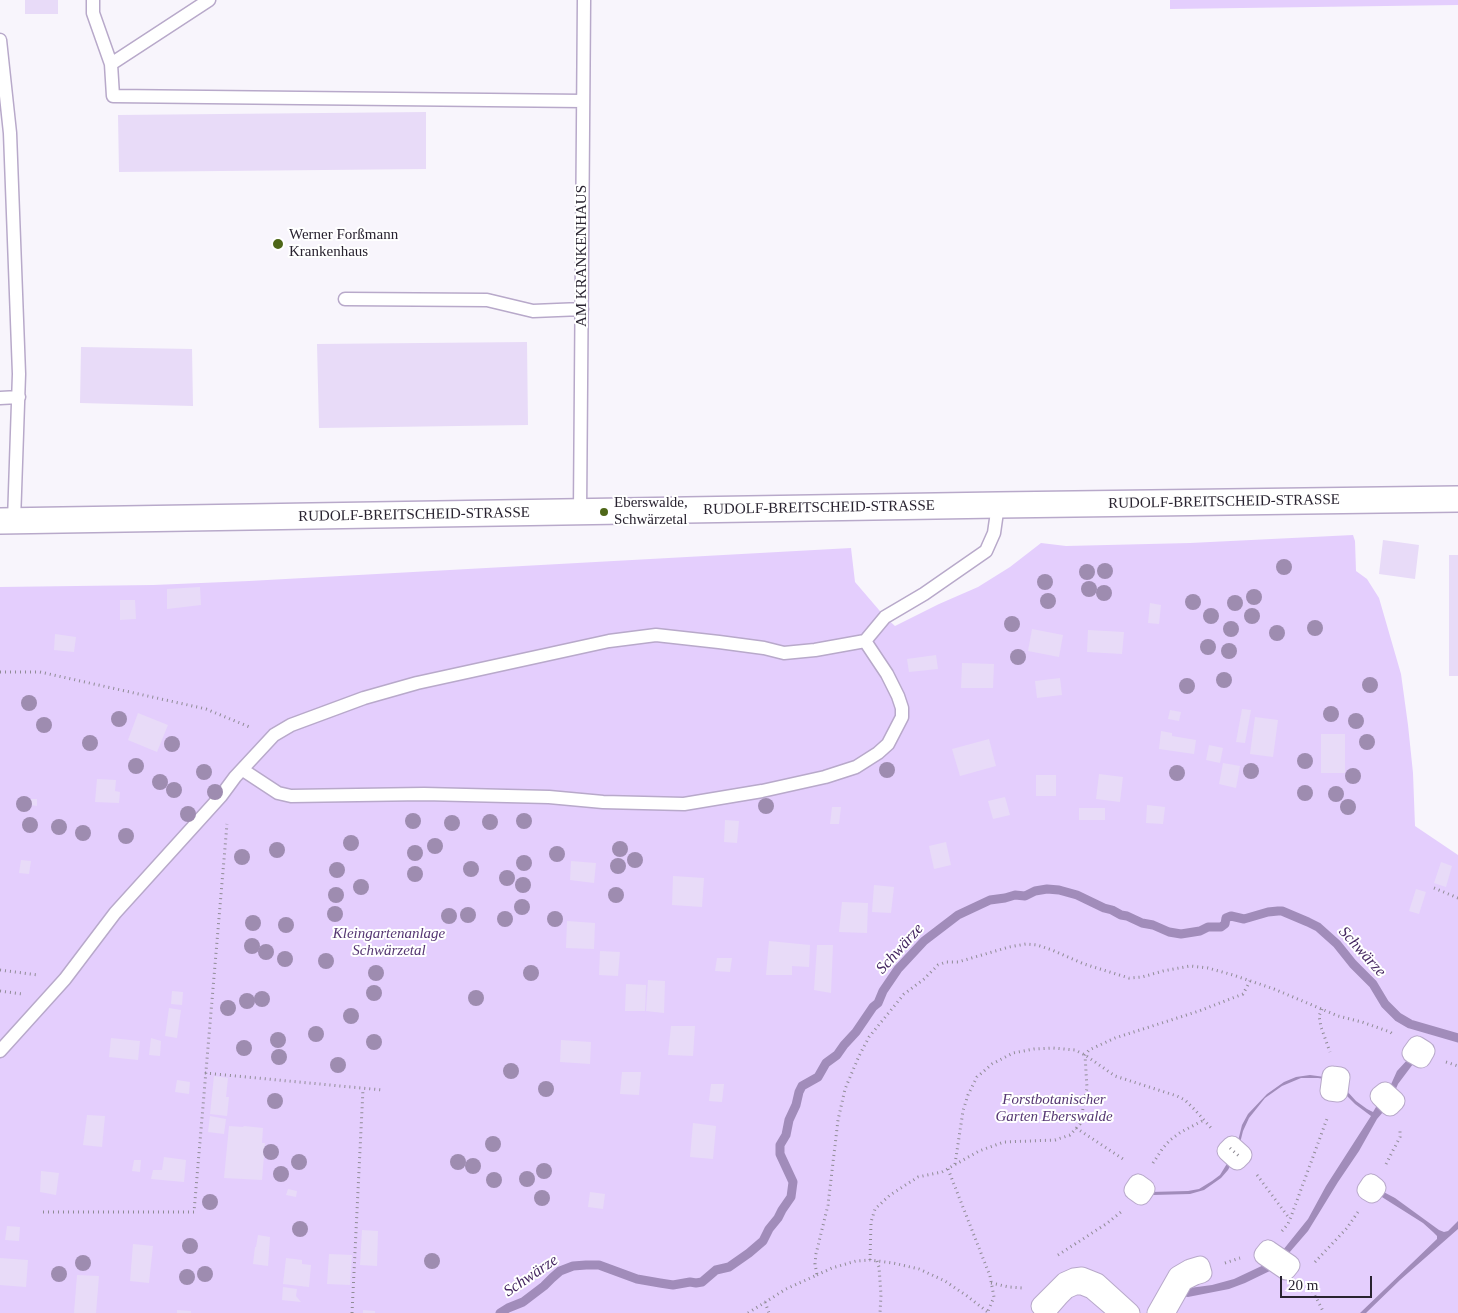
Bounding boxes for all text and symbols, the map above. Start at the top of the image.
street label: AM KRANKENHAUS [573,185,591,327]
place label: Werner Forßmann Krankenhaus [289,226,398,261]
marker: Werner Forßmann Krankenhaus [271,237,285,251]
street label: RUDOLF-BREITSCHEID-STRASSE [1108,491,1340,513]
place label: Eberswalde, Schwärzetal [614,494,688,529]
street label: RUDOLF-BREITSCHEID-STRASSE [703,497,935,519]
street label: RUDOLF-BREITSCHEID-STRASSE [298,504,530,526]
marker: Eberswalde, Schwärzetal [598,506,610,518]
water label: Schwärze [872,920,928,978]
water label: Schwärze [1334,923,1390,981]
park label: Kleingartenanlage Schwärzetal [333,925,445,960]
park label: Forstbotanischer Garten Eberswalde [995,1091,1113,1126]
water label: Schwärze [500,1251,562,1301]
scale bar [1283,1266,1376,1298]
text: 20 m [1288,1277,1318,1293]

